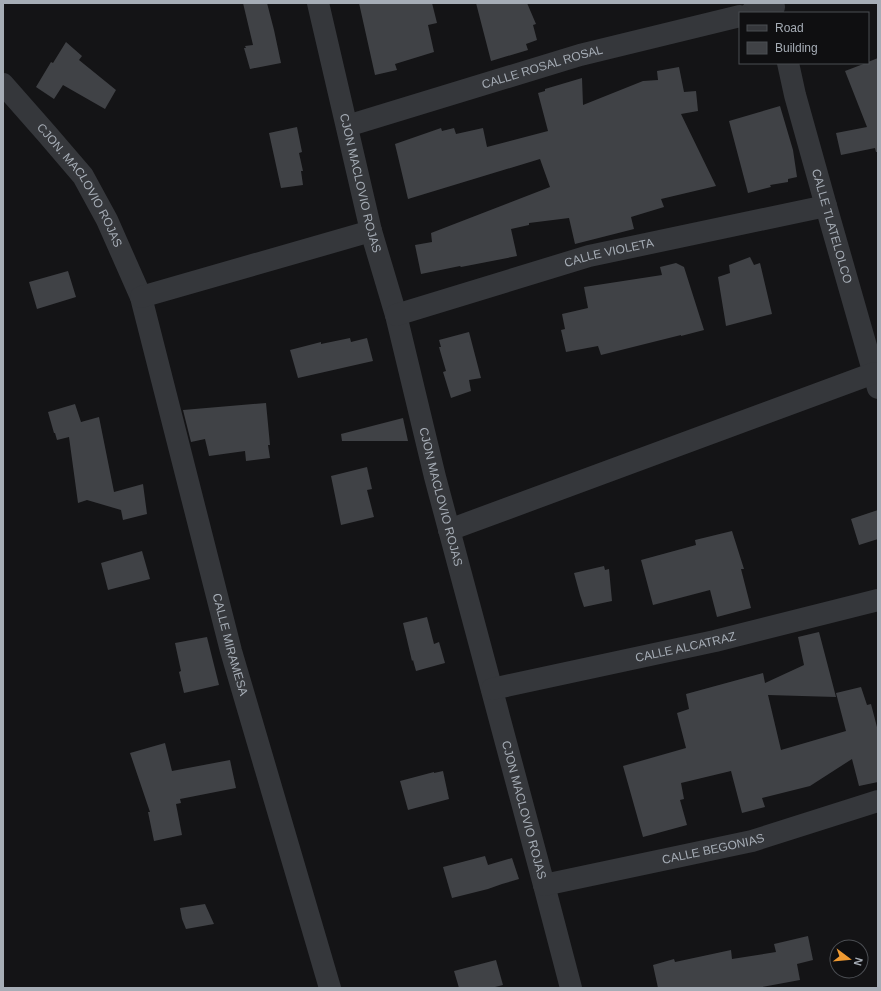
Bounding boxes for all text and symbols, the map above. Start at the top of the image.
legend [739,12,869,64]
text: Road [775,21,804,35]
text: Building [775,41,818,55]
street label: CALLE ROSAL ROSAL [480,43,605,92]
street label: CJON MACLOVIO ROJAS [337,112,384,254]
street label: CJON. MACLOVIO ROJAS [34,121,125,249]
street label: CALLE TLATELOLCO [809,167,855,285]
street label: CALLE VIOLETA [563,236,655,270]
street label: CJON MACLOVIO ROJAS [416,426,466,568]
street label: CALLE MIRAMESA [210,592,251,697]
street label: CALLE ALCATRAZ [634,629,737,665]
street label: CJON MACLOVIO ROJAS [499,739,549,881]
street label: CALLE BEGONIAS [661,831,766,867]
north arrow [829,939,869,979]
text: N [852,956,865,967]

